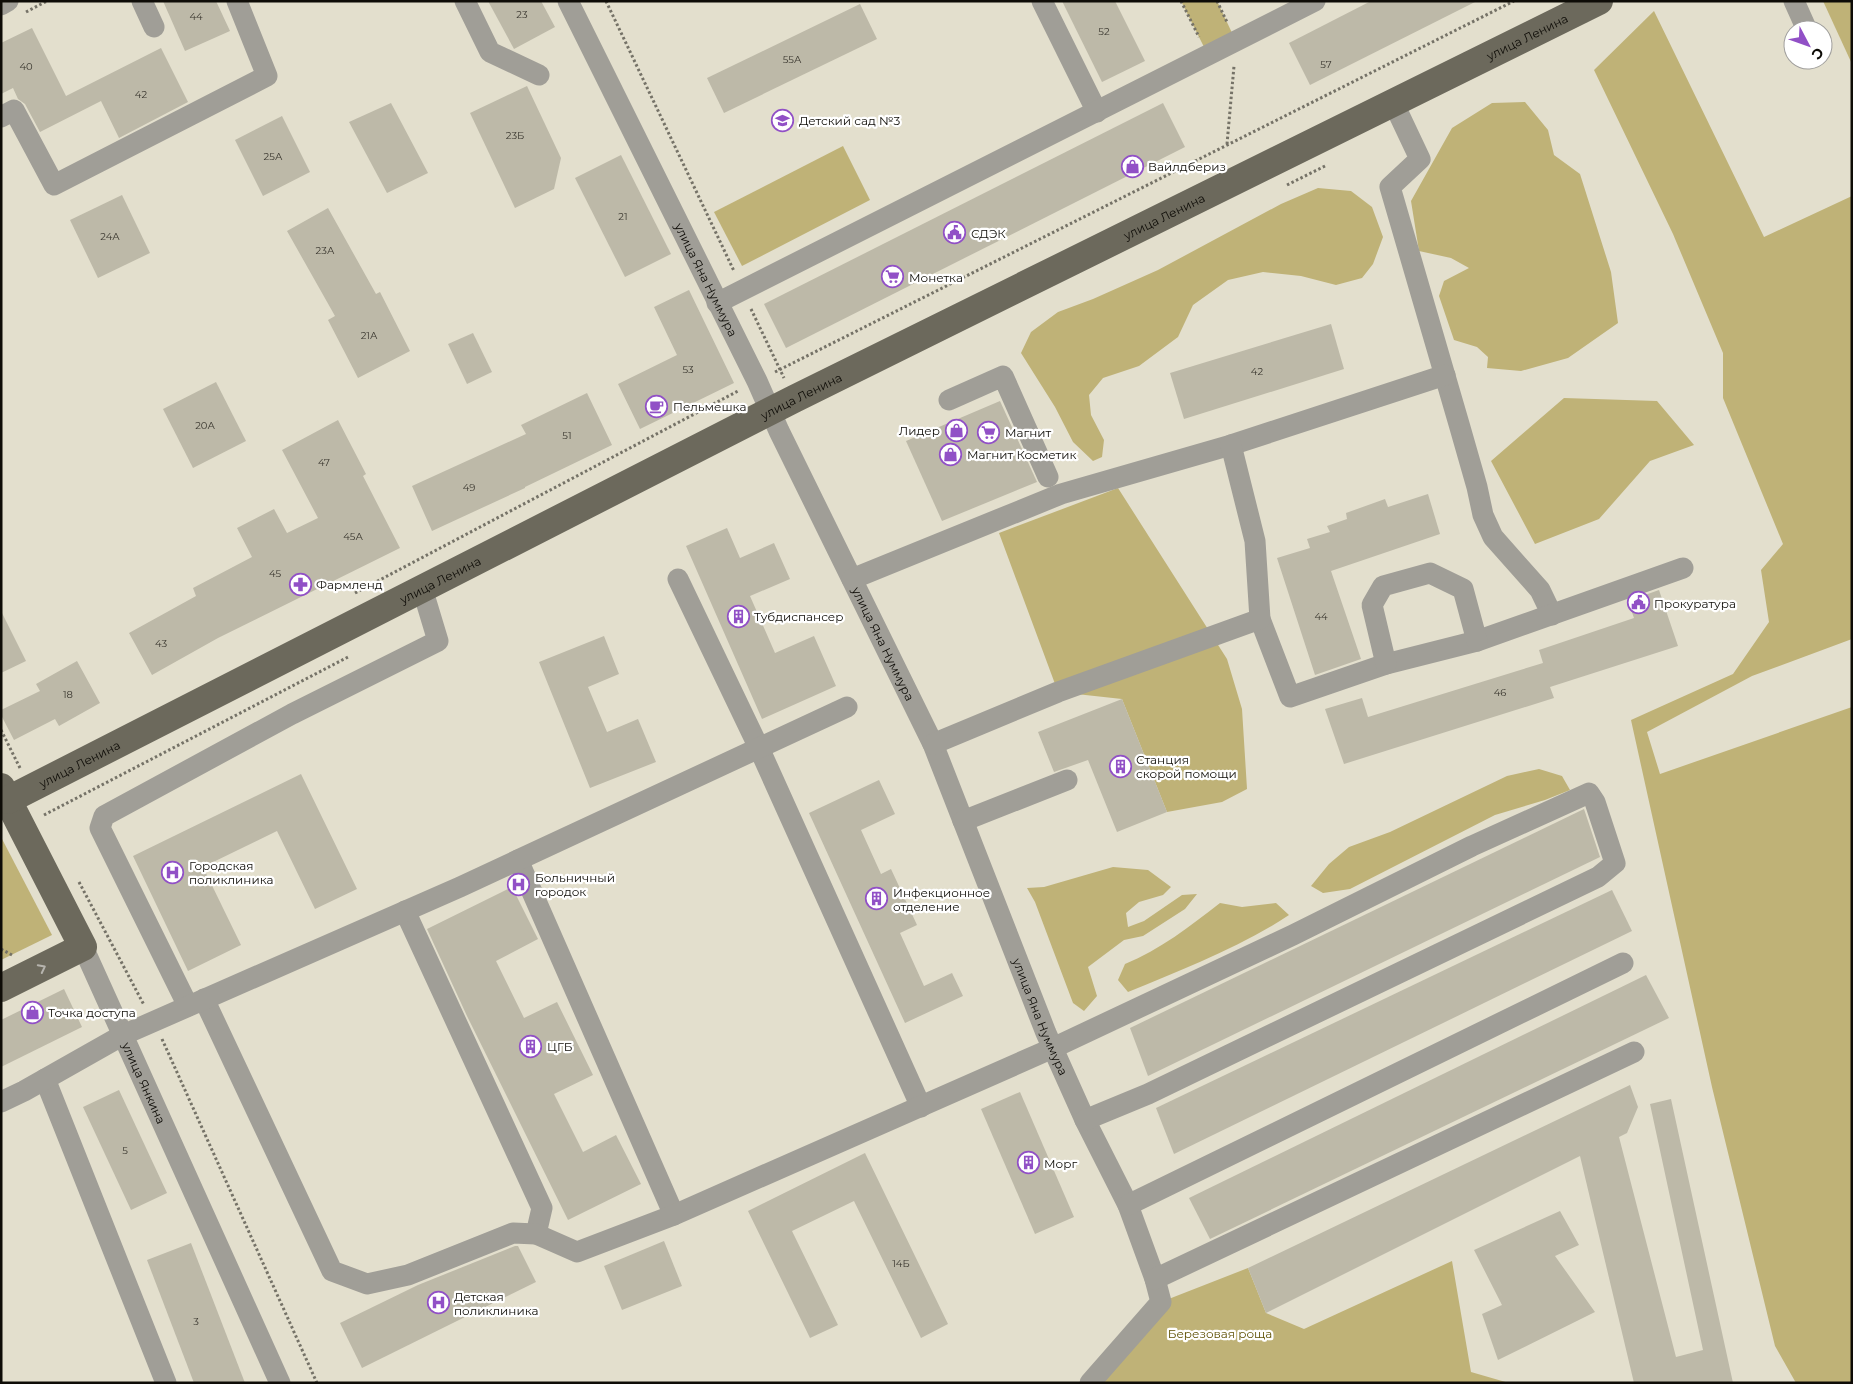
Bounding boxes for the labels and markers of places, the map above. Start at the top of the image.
school or university icon: Детский сад №3 [771,108,795,132]
place label: Детский сад №3 [799,113,900,128]
shop icon: Вайлдбериз [1120,154,1144,178]
place label: Вайлдбериз [1148,159,1226,174]
public building icon: СДЭК [943,221,967,245]
place label: СДЭК [971,226,1006,241]
supermarket icon: Монетка [881,265,905,289]
place label: Монетка [909,270,963,285]
cafe icon: Пельмешка [645,394,669,418]
place label: Пельмешка [673,399,746,414]
shop icon: Лидер [944,418,968,442]
supermarket icon: Магнит [977,420,1001,444]
place label: Лидер [899,423,940,438]
place label: Магнит [1005,425,1052,440]
shop icon: Магнит Косметик [939,442,963,466]
place label: Магнит Косметик [967,447,1076,462]
pharmacy icon: Фармленд [288,572,312,596]
place label: Фармленд [316,577,383,592]
public building icon: Прокуратура [1626,591,1650,615]
place label: Прокуратура [1654,596,1736,611]
building icon: Тубдиспансер [726,604,750,628]
place label: Тубдиспансер [754,609,843,624]
place label: Станция скорой помощи [1136,752,1237,781]
building icon: Станция скорой помощи [1108,754,1132,778]
place label: Городская поликлиника [189,858,274,887]
hospital icon: Городская поликлиника [161,860,185,884]
place label: Больничный городок [535,870,615,899]
hospital icon: Больничный городок [507,872,531,896]
place label: Инфекционное отделение [893,885,990,914]
building icon: Инфекционное отделение [865,887,889,911]
shop icon: Точка доступа [20,1000,44,1024]
place label: Точка доступа [48,1005,136,1020]
building icon: ЦГБ [519,1034,543,1058]
place label: ЦГБ [547,1039,573,1054]
building icon: Морг [1016,1151,1040,1175]
place label: Морг [1044,1156,1077,1171]
place label: Детская поликлиника [454,1289,539,1318]
hospital icon: Детская поликлиника [426,1291,450,1315]

